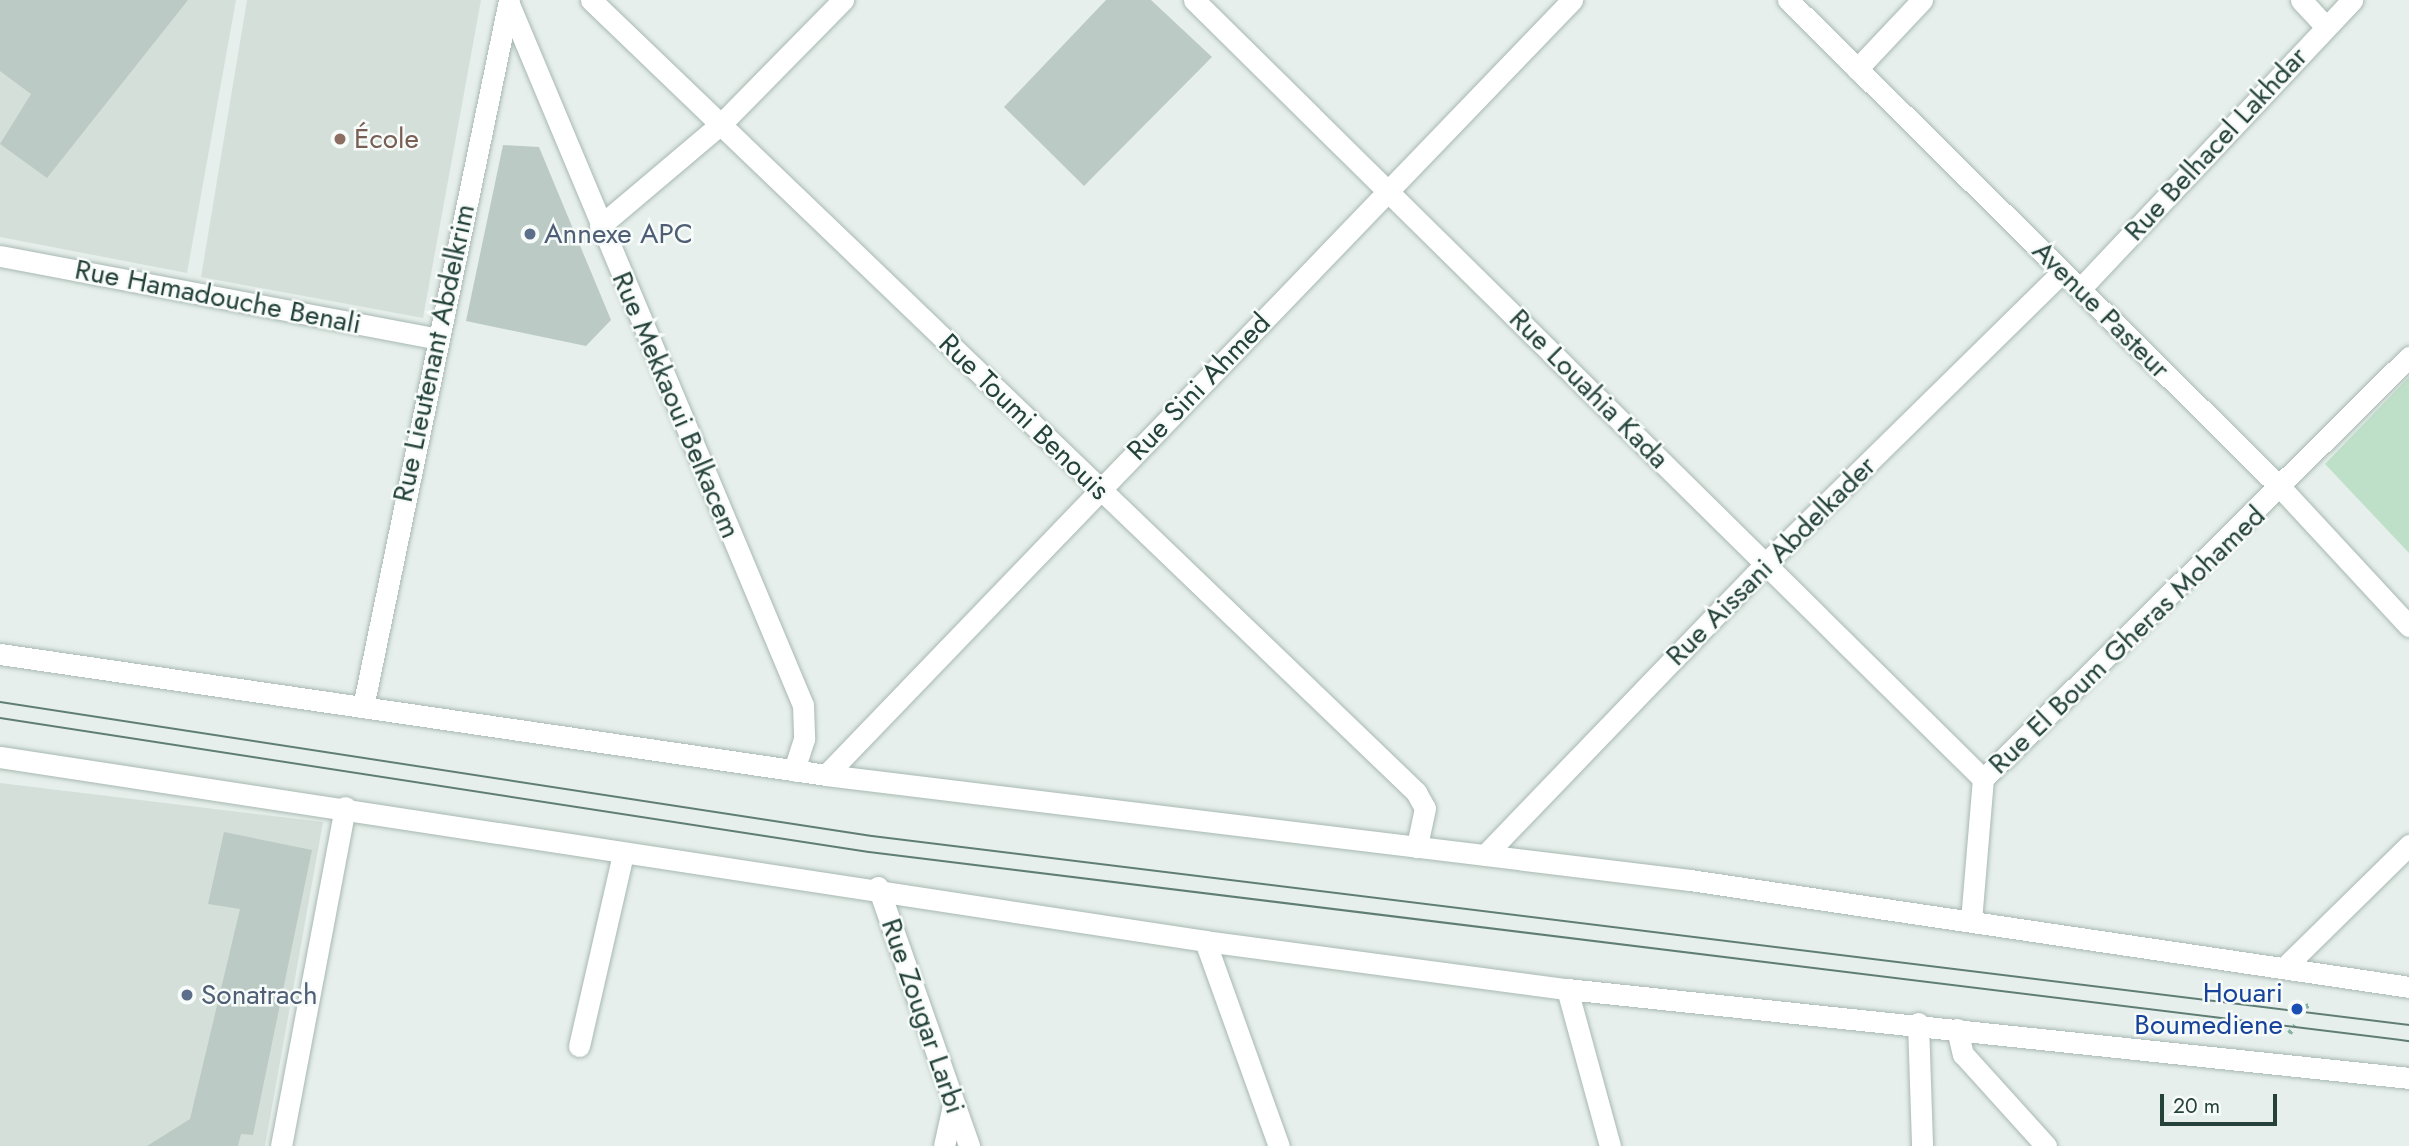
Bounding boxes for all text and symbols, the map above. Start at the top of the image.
street label: Rue Belhacel Lakhdar [2118,40,2314,248]
place label: École [354,122,419,156]
marker: École [332,131,348,147]
street label: Rue Lieutenant Abdelkrim [386,201,482,505]
place label: Annexe APC [544,217,693,251]
marker: Annexe APC [522,226,538,242]
street label: Avenue Pasteur [2025,234,2177,386]
street label: Rue Hamadouche Benali [72,253,364,341]
street label: Rue Mekkaoui Belkacem [605,267,747,543]
street label: Rue Louahia Kada [1502,302,1676,476]
street label: Rue Sini Ahmed [1120,306,1278,468]
street label: Rue Toumi Benouis [932,327,1116,507]
street label: Rue Aissani Abdelkader [1659,449,1883,673]
street label: Rue El Boum Gheras Mohamed [1982,499,2272,781]
street label: Rue Zougar Larbi [874,914,972,1118]
place label: Houari Boumediene [2134,976,2283,1042]
place label: Sonatrach [201,978,318,1012]
marker: Sonatrach [179,987,195,1003]
marker: Houari Boumediene [2289,1001,2305,1017]
scale bar [2164,1080,2281,1124]
text: 20 m [2173,1091,2220,1121]

